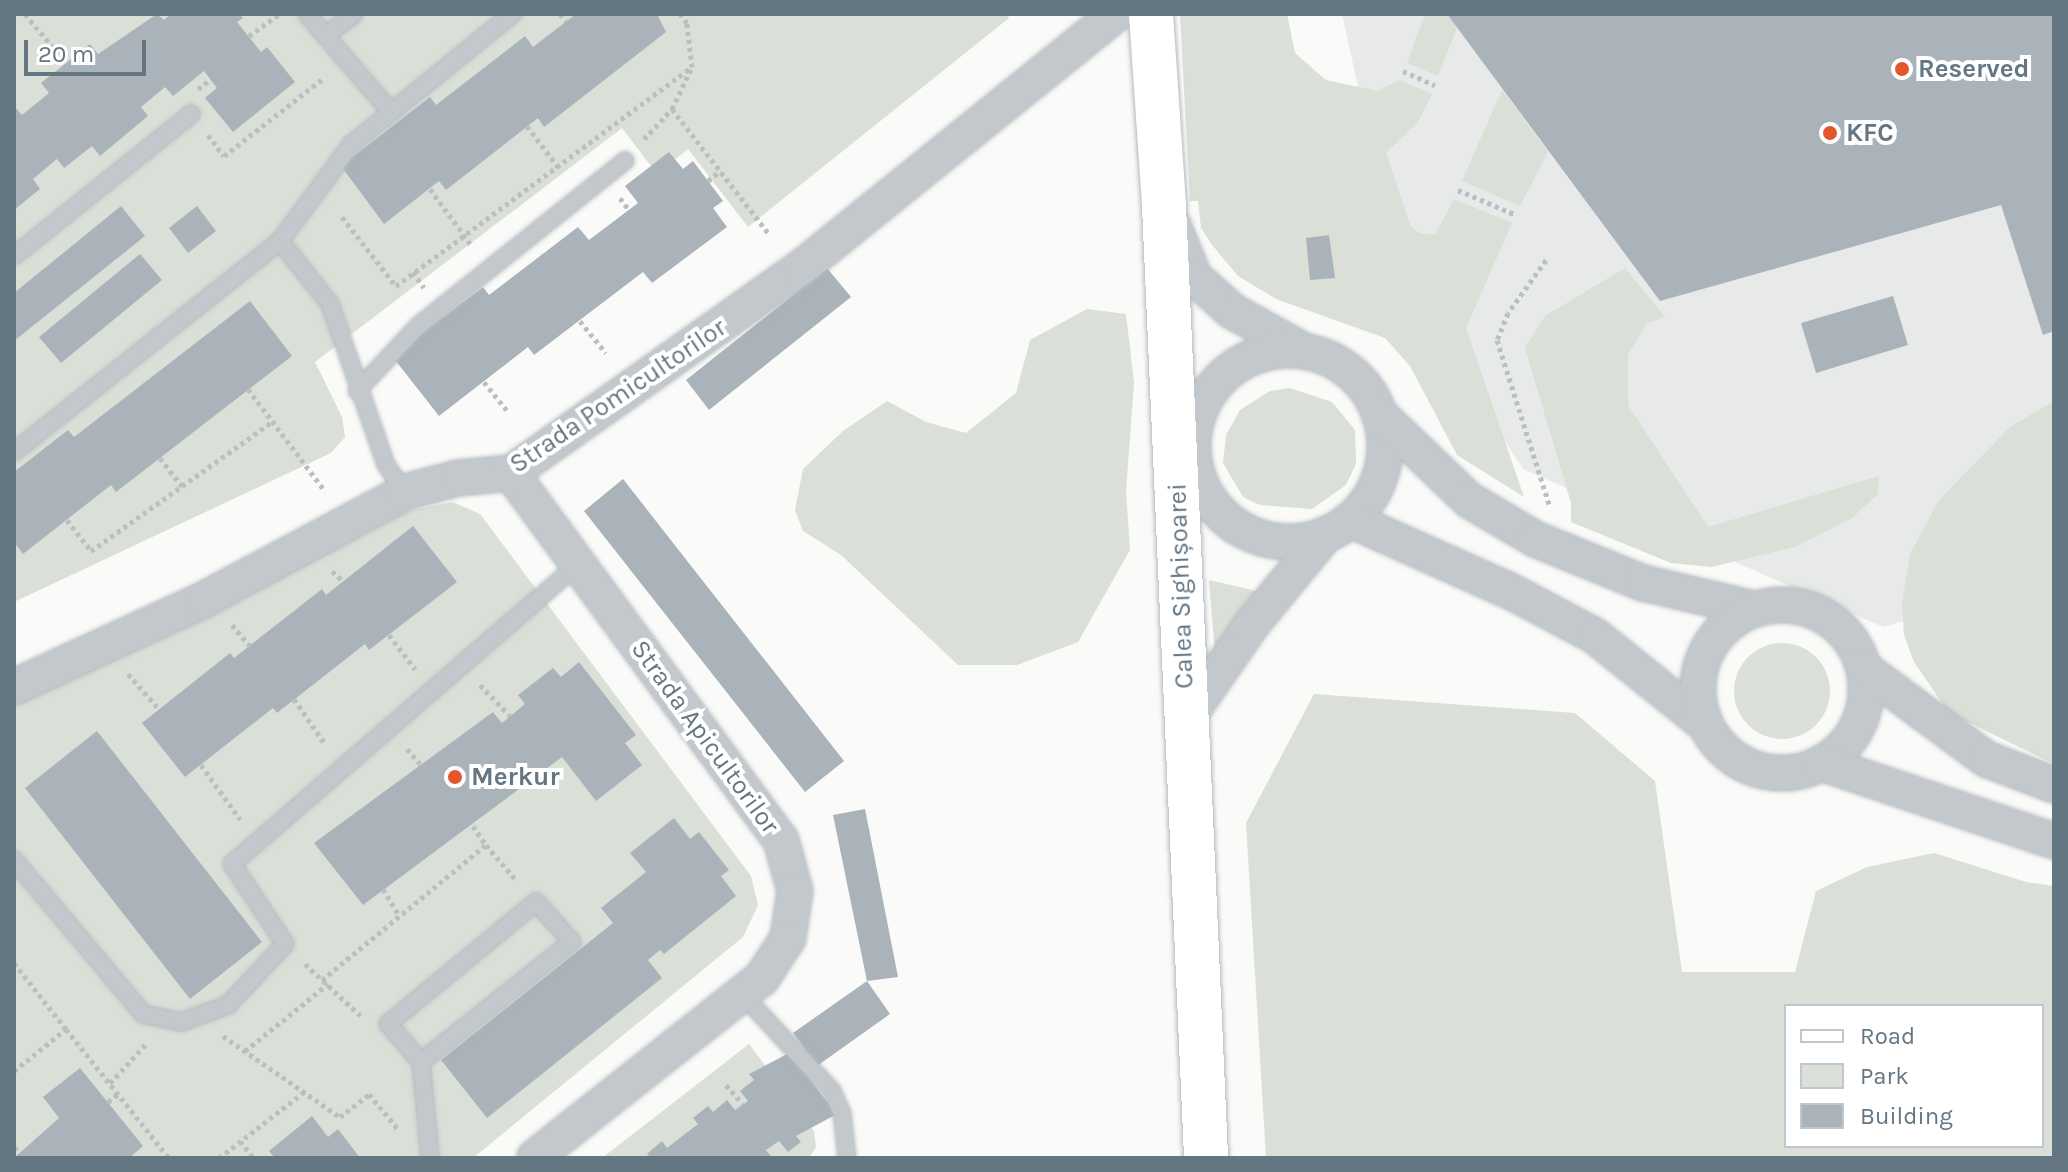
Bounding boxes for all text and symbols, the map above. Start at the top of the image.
scale bar [28,24,150,74]
text: 20 m [38,40,94,68]
place label: Reserved [1918,53,2029,85]
marker: Reserved [1893,60,1911,78]
place label: KFC [1846,117,1894,149]
marker: KFC [1821,124,1839,142]
street label: Strada Pomicultorilor [504,312,732,480]
street label: Calea Sighișoarei [1162,483,1200,689]
street label: Strada Apicultorilor [624,634,786,840]
place label: Merkur [471,761,560,793]
marker: Merkur [446,768,464,786]
legend [1784,1004,2044,1148]
text: Road [1860,1022,1915,1050]
text: Park [1860,1062,1909,1090]
text: Building [1860,1102,1953,1130]

